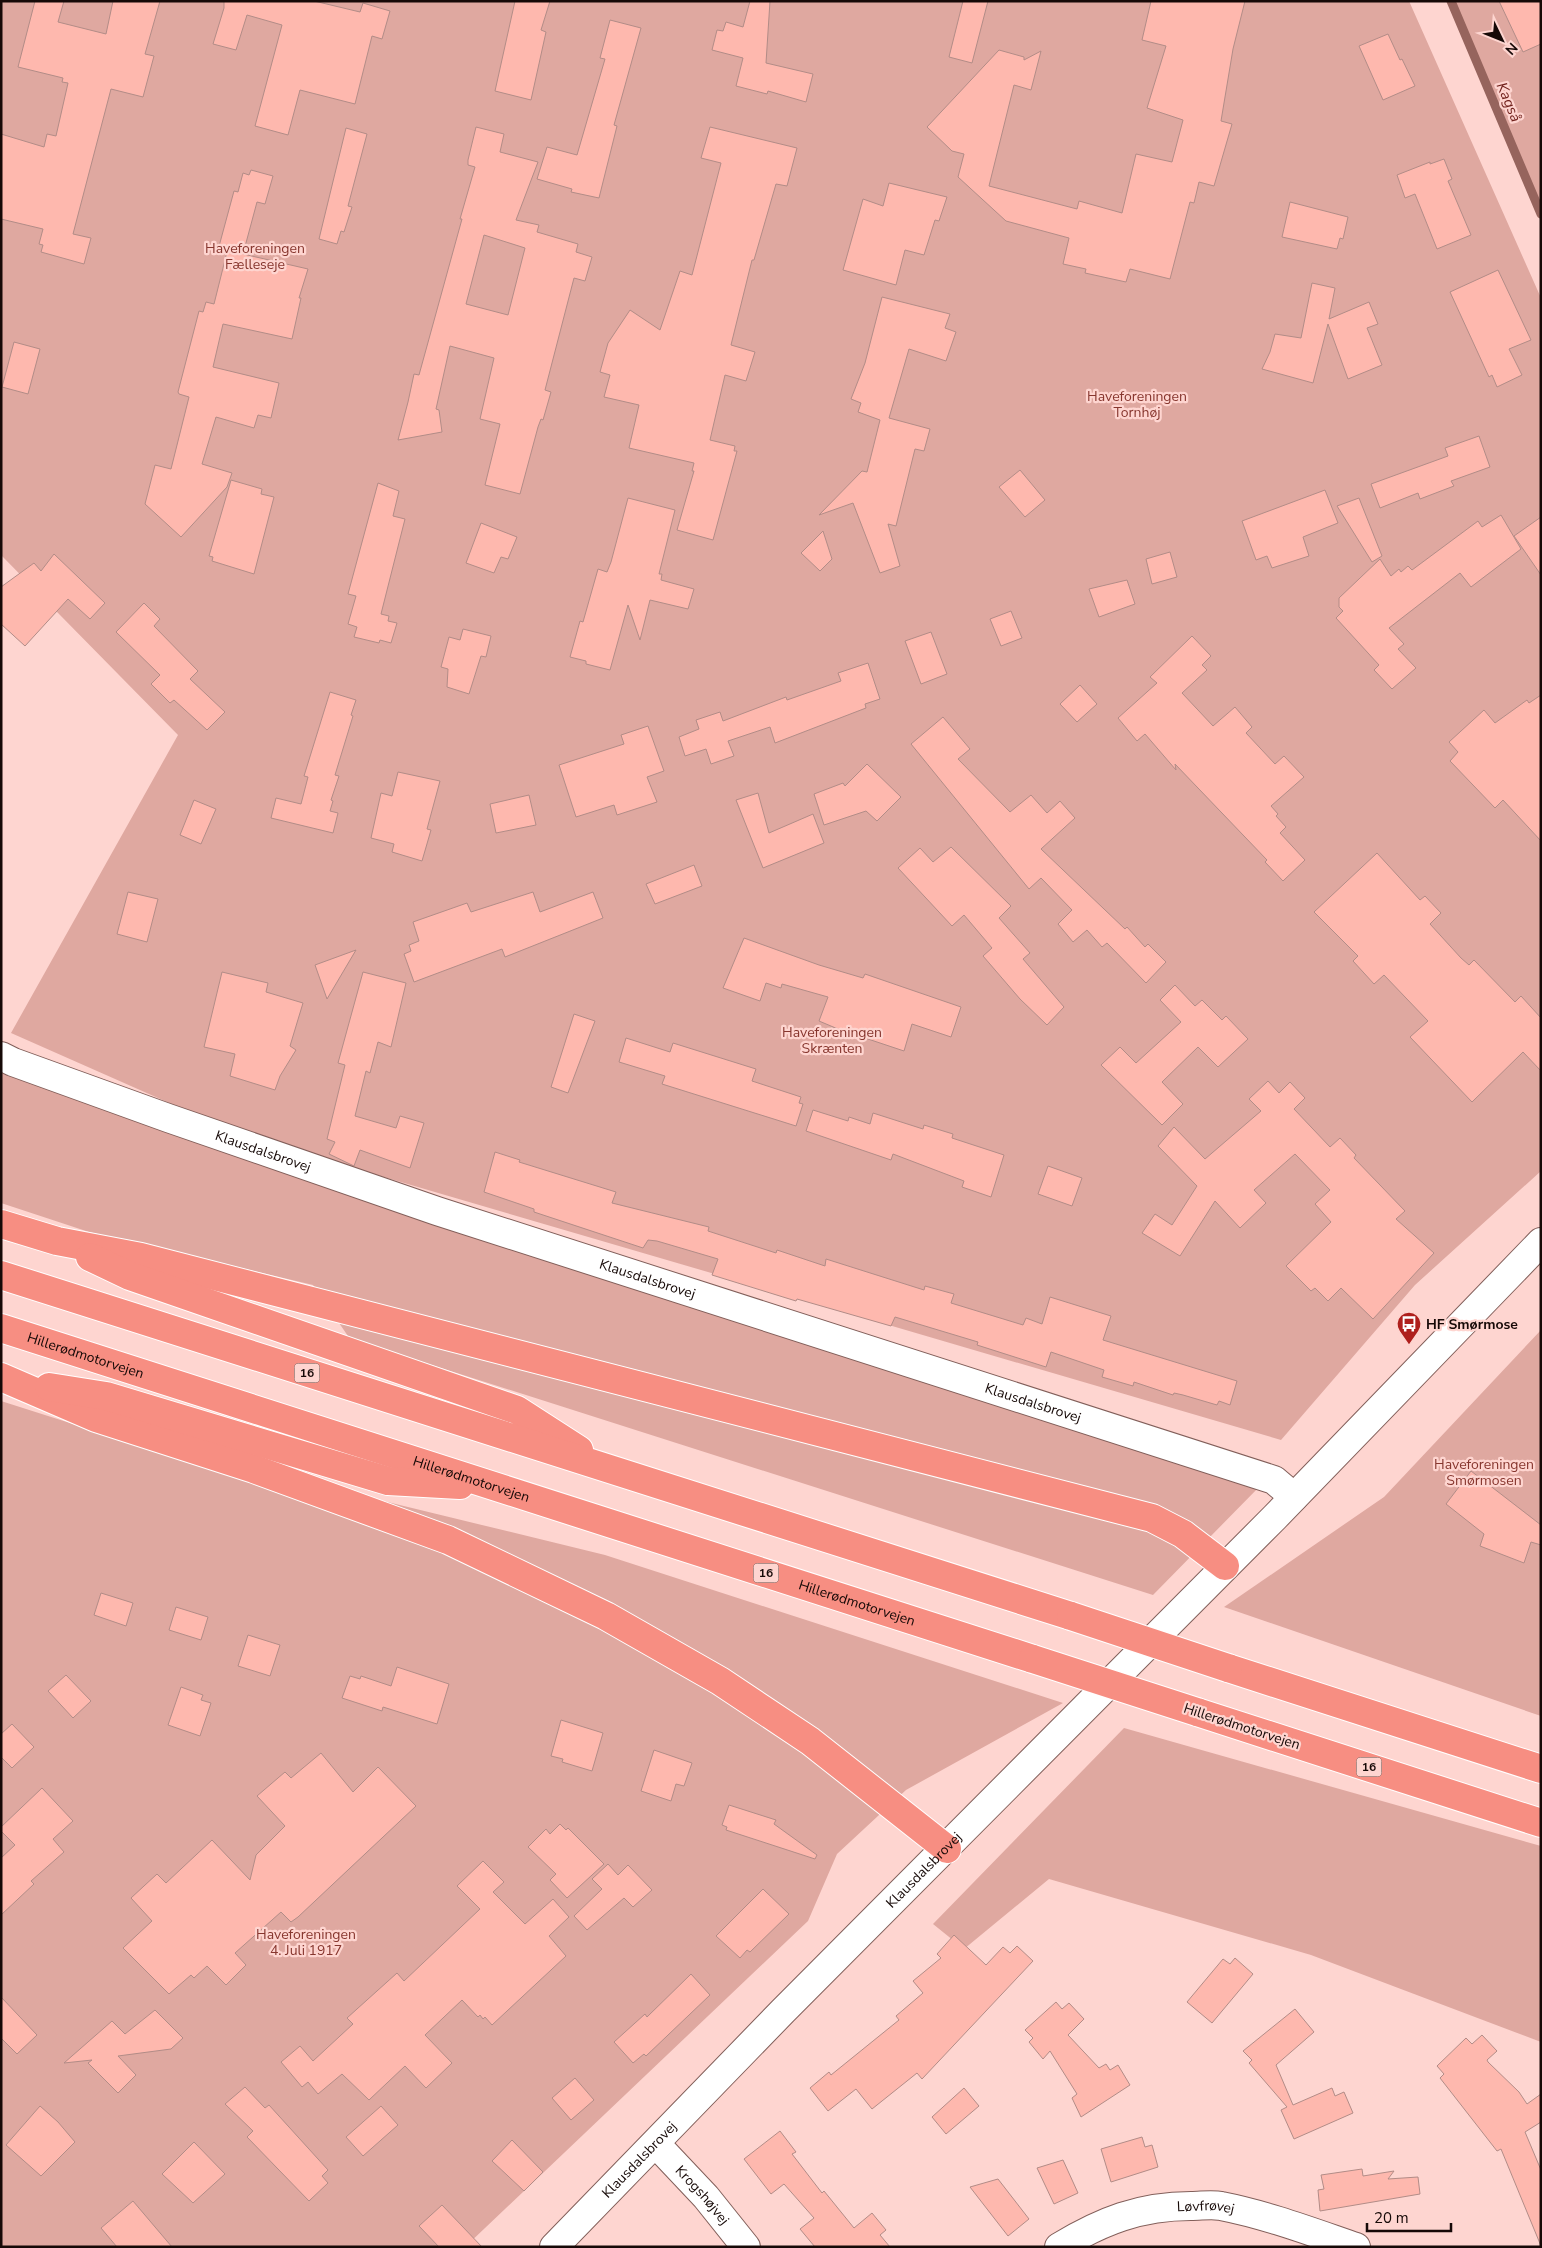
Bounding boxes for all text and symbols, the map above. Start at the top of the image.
north arrow [1477,15,1527,65]
text: N [1501,38,1522,59]
water label: Kagså [1492,79,1526,125]
park label: Haveforeningen Fælleseje [205,239,305,274]
park label: Haveforeningen Tornhøj [1087,387,1187,422]
park label: Haveforeningen Skrænten [782,1023,882,1058]
street label: Klausdalsbrovej [213,1126,313,1177]
street label: Klausdalsbrovej [597,1255,698,1303]
bus stop icon: HF Smørmose [1396,1311,1422,1345]
place label: HF Smørmose [1426,1315,1518,1334]
street label: Hillerødmotorvejen [25,1328,146,1383]
road number: 16 [294,1364,320,1382]
street label: Klausdalsbrovej [982,1379,1083,1427]
street label: Hillerødmotorvejen [410,1452,532,1507]
park label: Haveforeningen Smørmosen [1434,1455,1534,1490]
road number: 16 [754,1564,778,1582]
street label: Hillerødmotorvejen [796,1575,918,1631]
street label: Hillerødmotorvejen [1181,1699,1303,1754]
road number: 16 [1356,1758,1382,1776]
street label: Klausdalsbrovej [882,1828,966,1912]
park label: Haveforeningen 4. Juli 1917 [256,1925,356,1960]
street label: Klausdalsbrovej [598,2117,681,2202]
street label: Krogshøjvej [671,2161,734,2229]
street label: Løvfrøvej [1176,2196,1236,2219]
scale bar [1367,2200,1451,2232]
text: 20 m [1374,2208,1409,2228]

